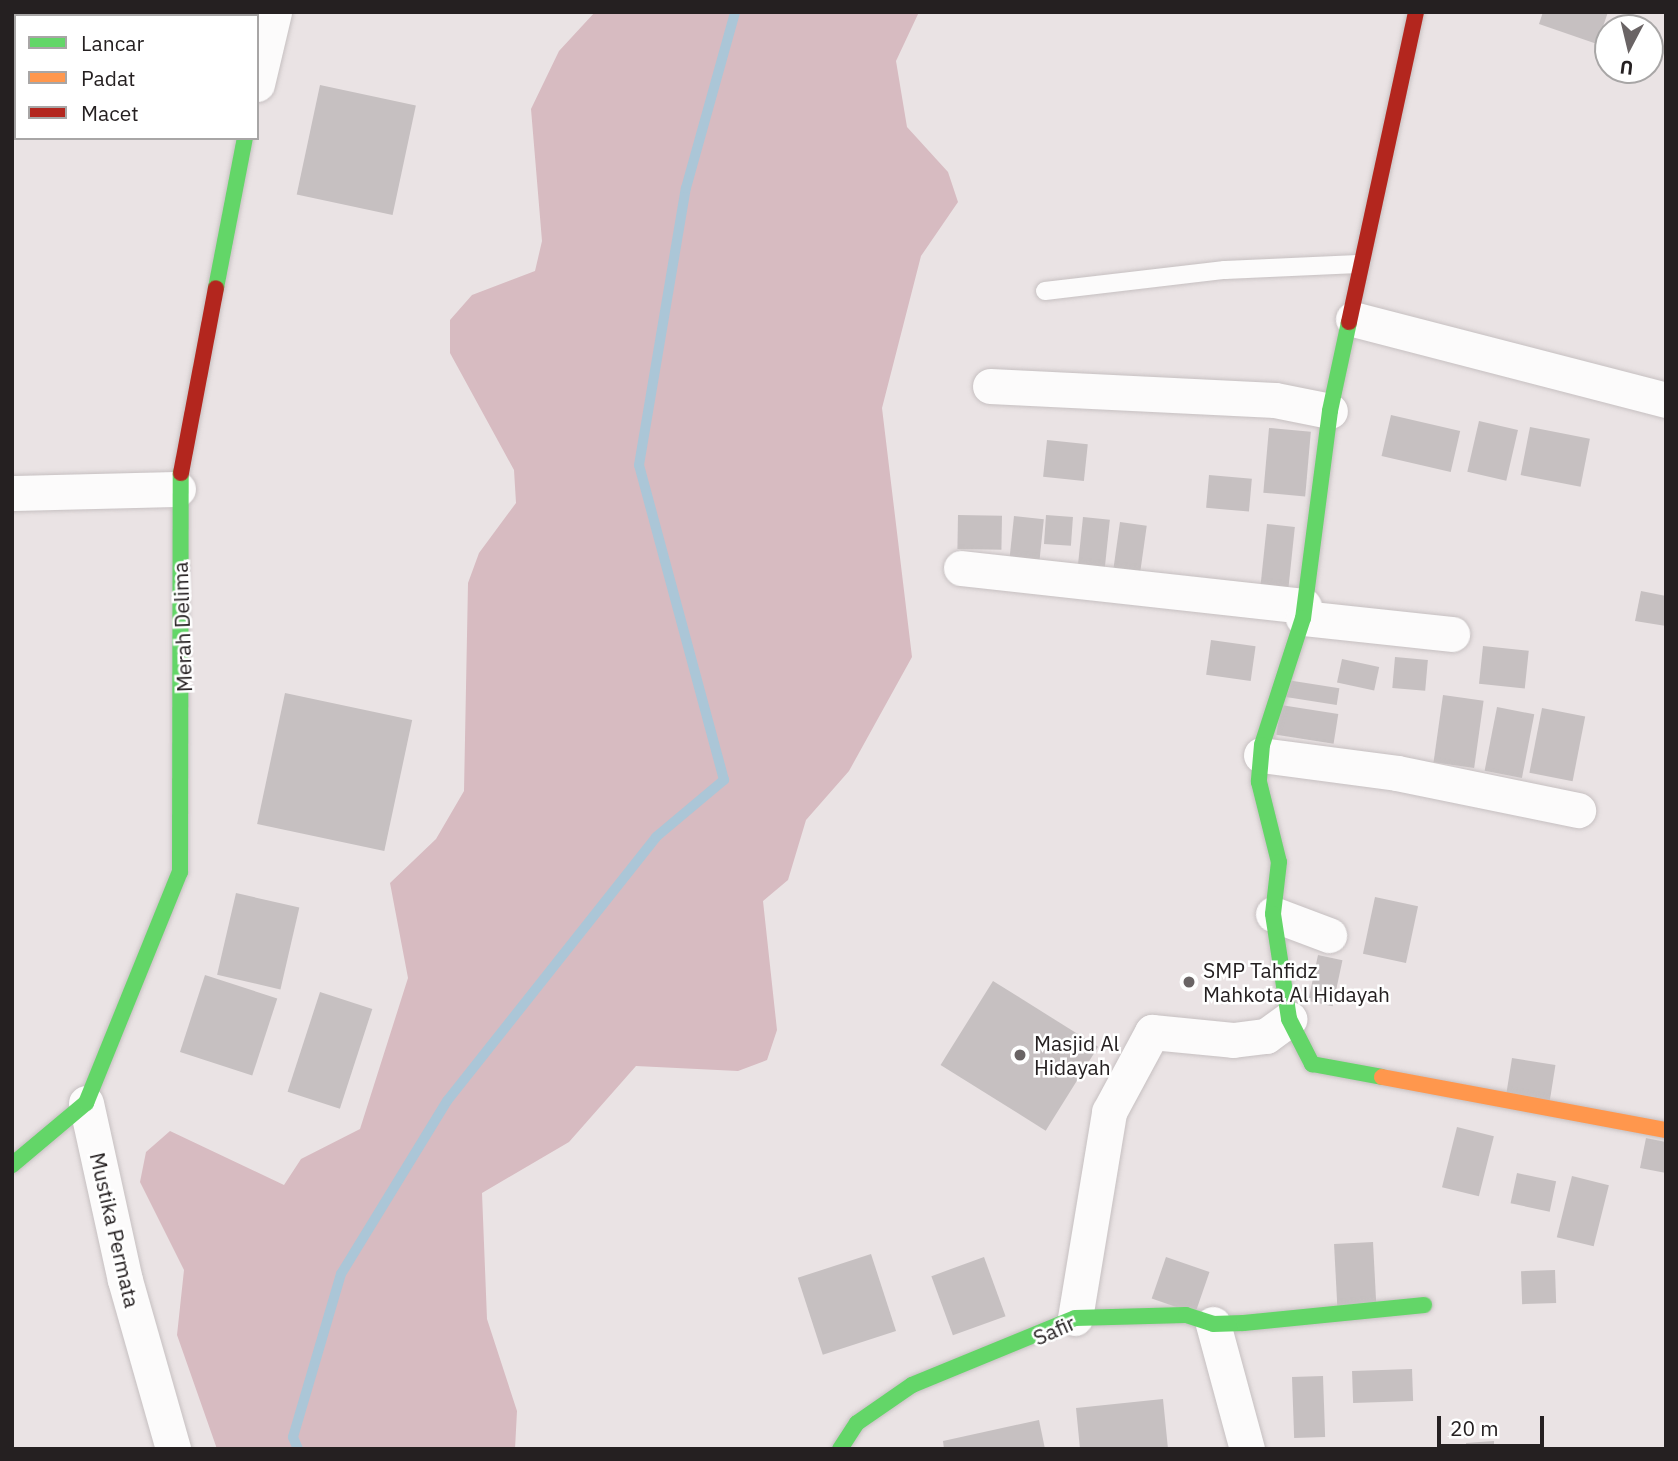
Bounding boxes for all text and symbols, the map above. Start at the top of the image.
legend [14,14,259,140]
north arrow [1594,14,1664,84]
text: Lancar [81,29,144,57]
text: U [1619,55,1635,81]
text: Padat [81,64,136,92]
text: Macet [81,99,139,127]
street label: Merah Delima [167,561,197,693]
place label: SMP Tahfidz Mahkota Al Hidayah [1203,957,1390,1007]
marker: SMP Tahfidz Mahkota Al Hidayah [1181,974,1197,990]
place label: Masjid Al Hidayah [1034,1030,1119,1080]
marker: Masjid Al Hidayah [1012,1047,1028,1063]
street label: Mustika Permata [85,1150,145,1310]
street label: Safir [1029,1310,1079,1350]
scale bar [1440,1402,1547,1446]
text: 20 m [1450,1414,1499,1442]

